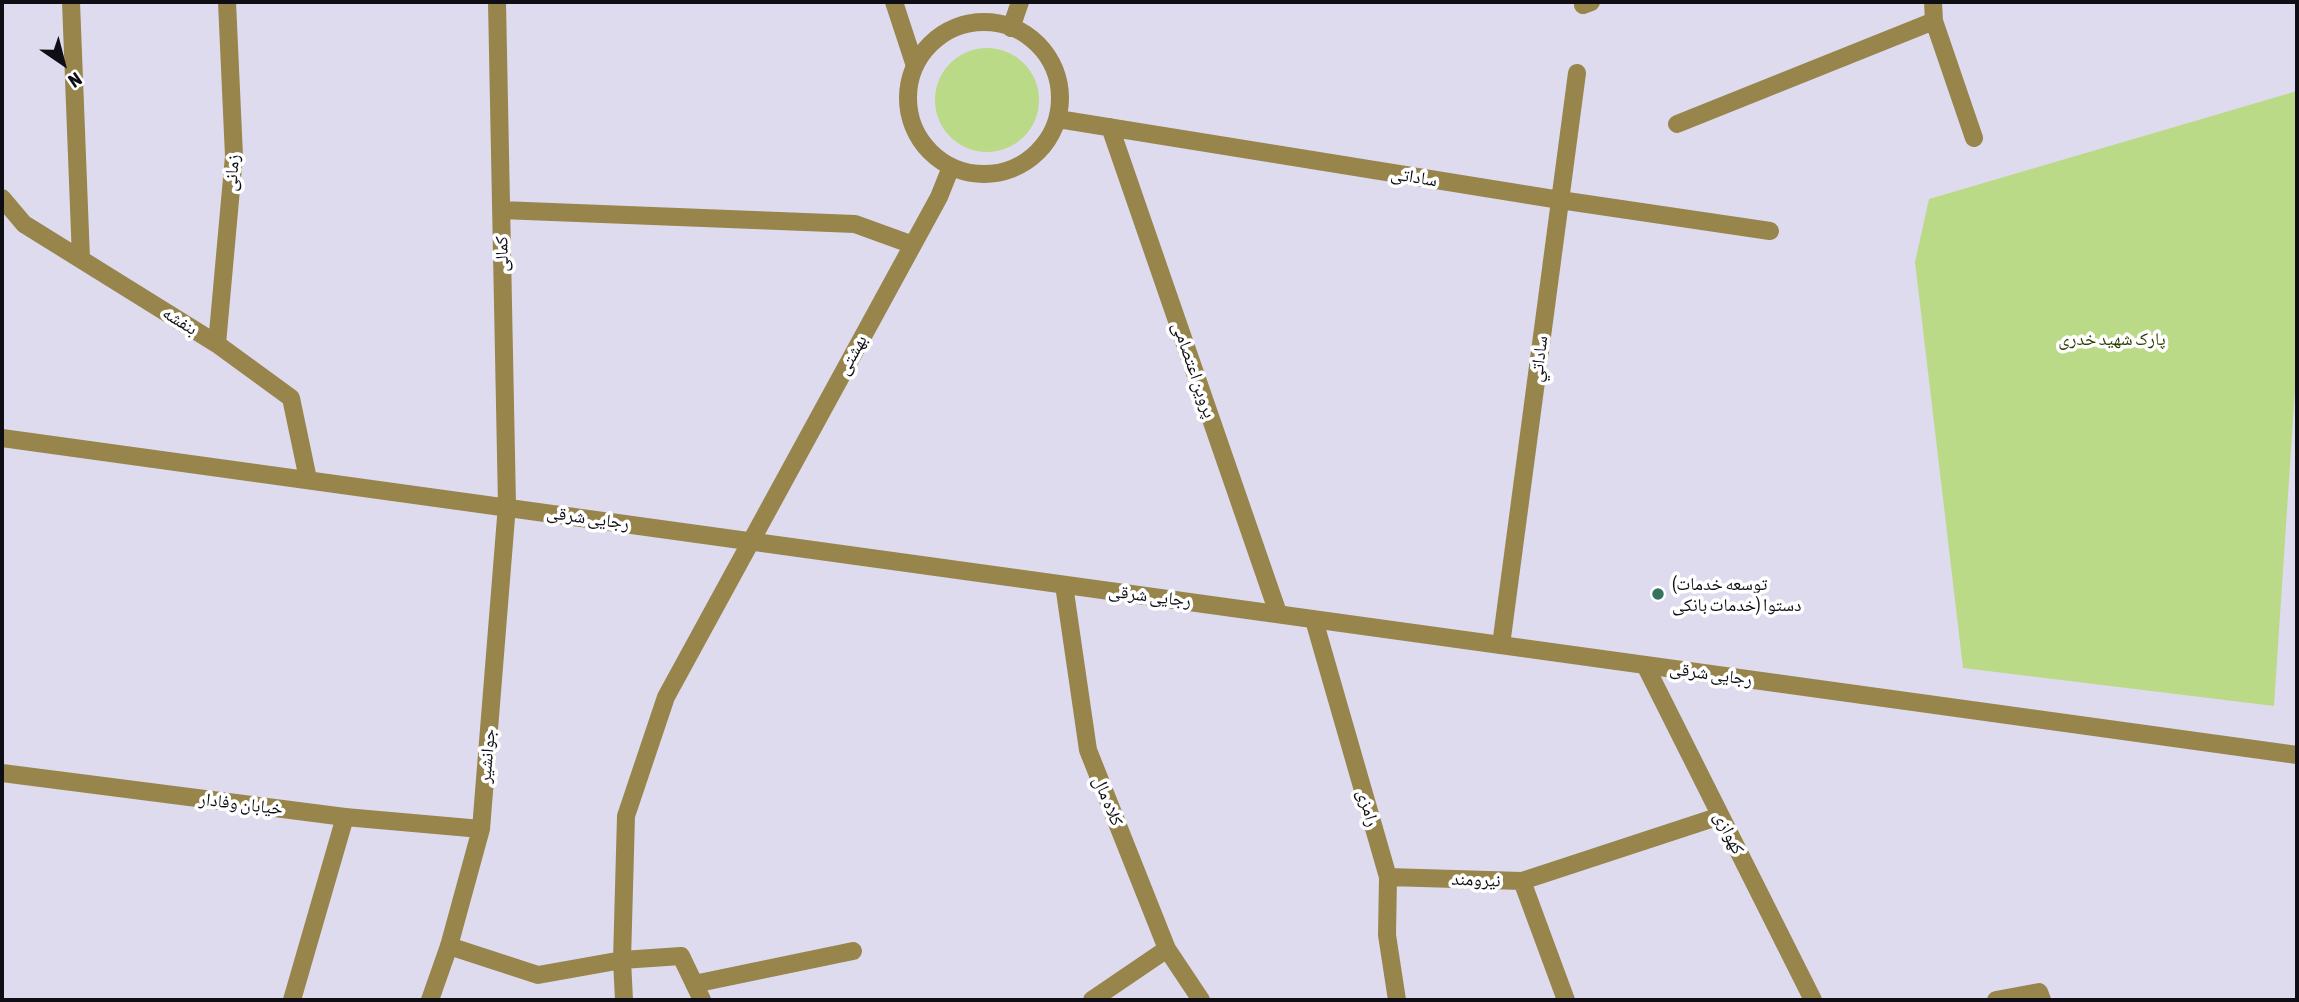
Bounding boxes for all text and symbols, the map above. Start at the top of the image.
north arrow [28,28,98,98]
text: N [64,68,86,92]
street label: زمانی [220,154,244,192]
street label: ساداتی [1389,163,1439,191]
street label: کمالی [491,236,513,272]
street label: بنفشه [158,302,202,340]
street label: پروین اعتصامی [1168,319,1220,421]
park label: پارک شهید خدری [2058,328,2166,350]
street label: بهشتی [832,331,872,379]
street label: ساداتي [1525,335,1553,383]
street label: رجایی شرقی [545,502,631,534]
place label: (توسعه خدمات دستوا (خدمات بانکی [1672,573,1801,616]
street label: رجایی شرقی [1107,580,1193,612]
marker: (توسعه خدمات دستوا (خدمات بانکی [1650,586,1666,602]
street label: رجایی شرقی [1668,658,1754,690]
street label: جوانشیر [474,728,500,784]
street label: کلاه مال [1088,773,1128,829]
street label: رامزی [1352,787,1384,829]
street label: خیابان وفادار [198,788,284,820]
street label: کهوازی [1709,808,1749,858]
street label: نیرومند [1451,868,1501,892]

